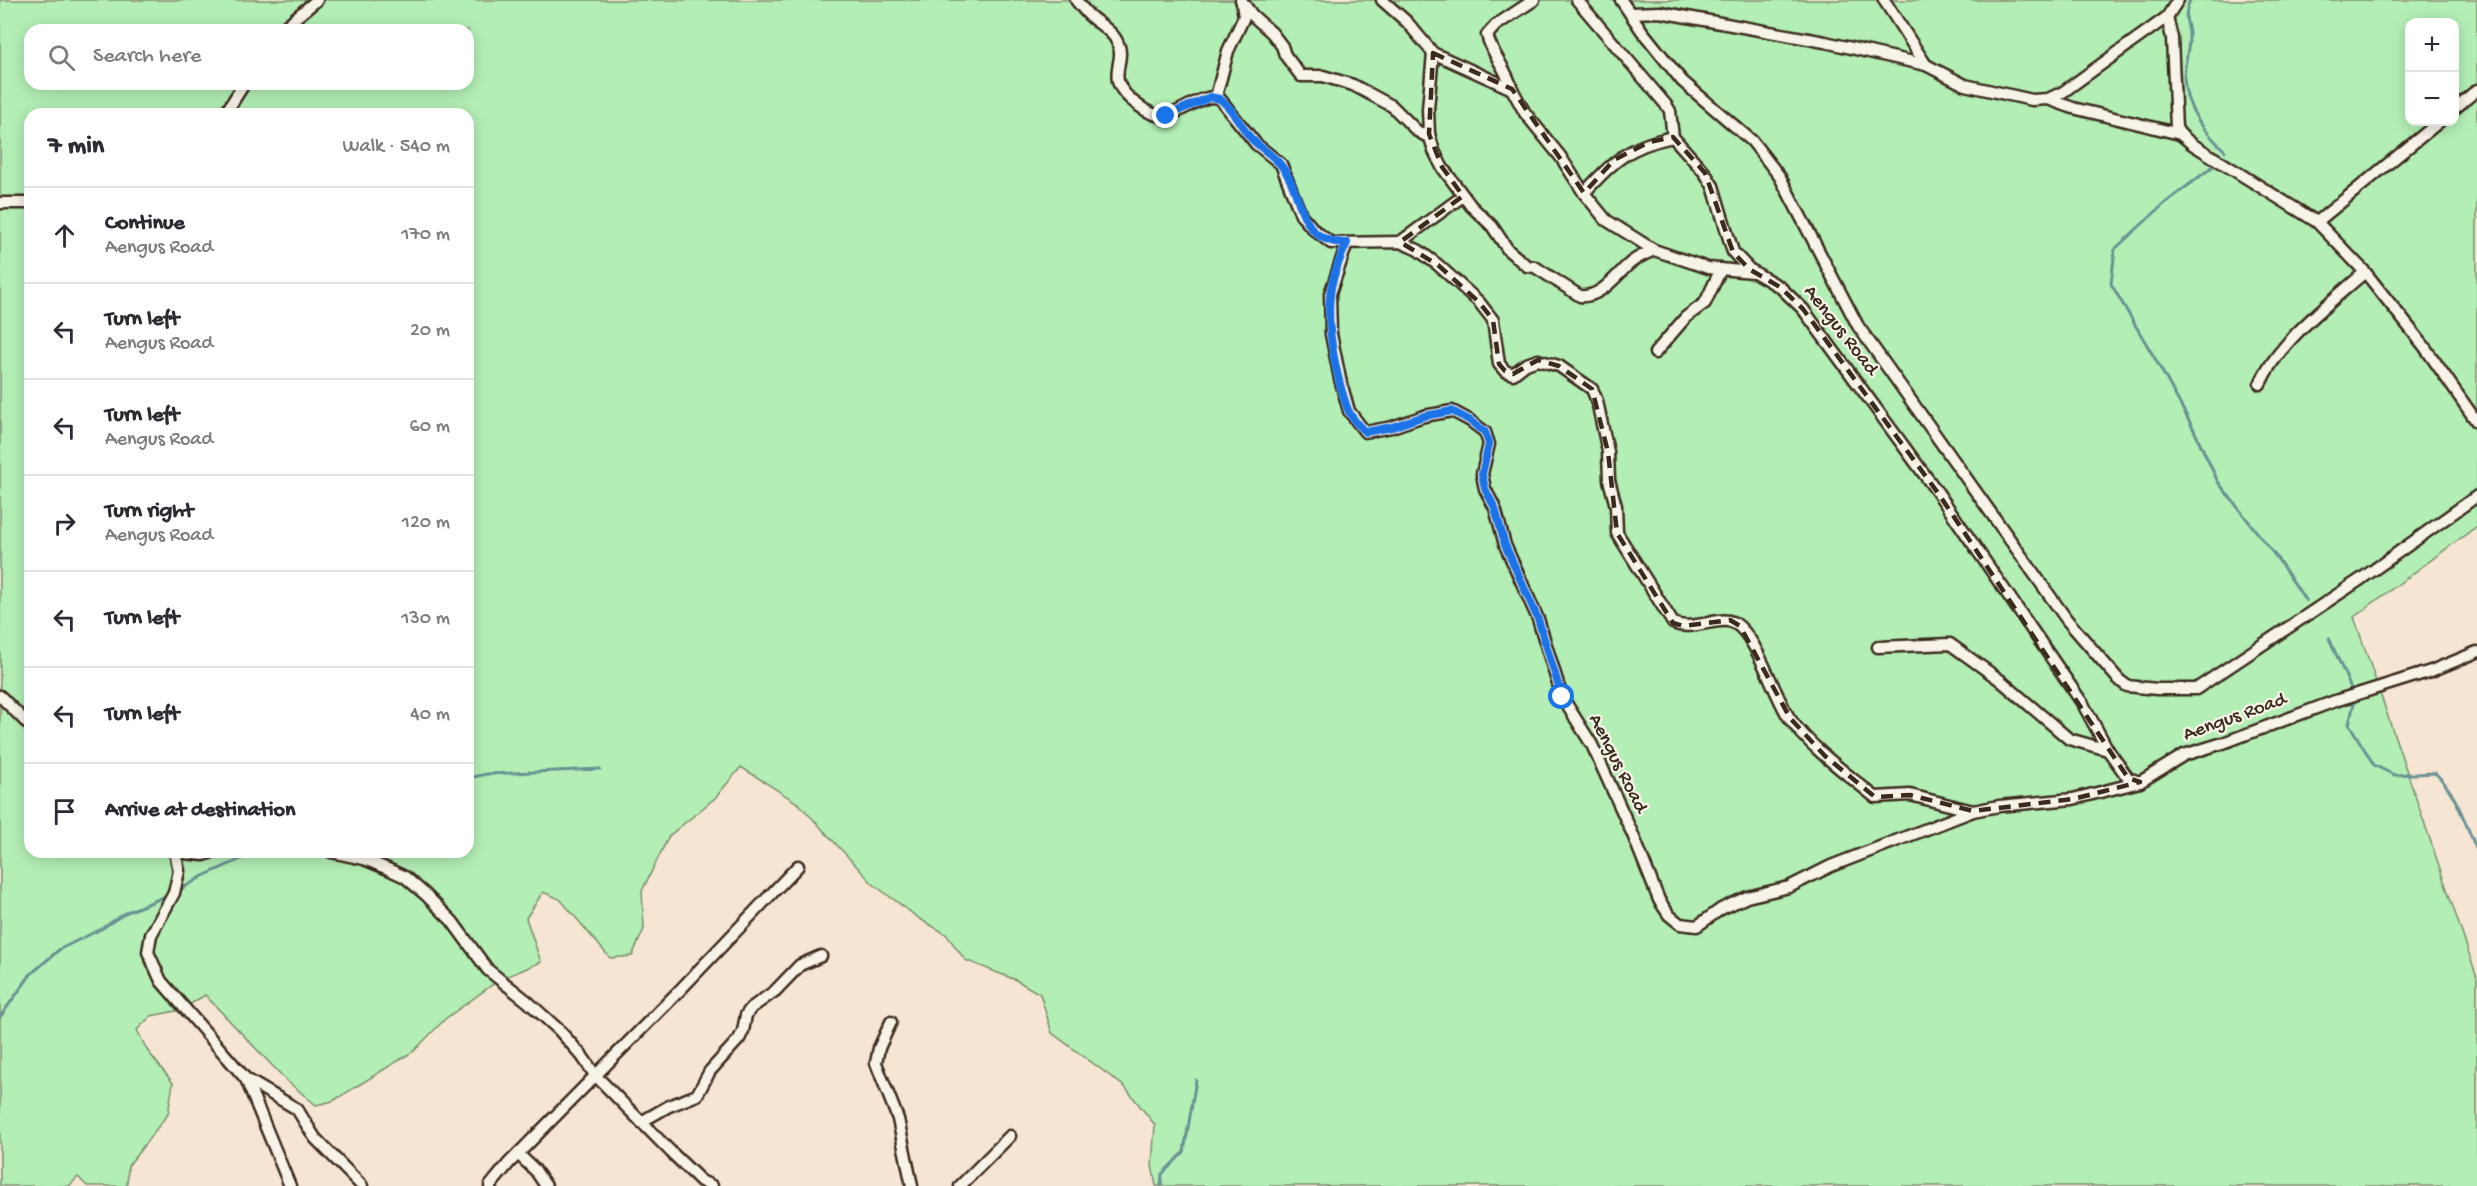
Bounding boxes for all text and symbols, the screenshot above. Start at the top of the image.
map controls [2405,18,2459,126]
button: + [2405,18,2459,72]
search box [24,24,474,90]
icon: search [45,41,78,74]
text: Search here [93,44,201,70]
button: − [2405,72,2459,126]
route end [1152,102,1178,128]
text: 7 min [48,132,104,163]
text: Walk · 540 m [343,136,450,159]
text: Continue [105,211,185,237]
icon: ahead [48,219,81,252]
text: 170 m [401,224,450,247]
text: Aengus Road [105,237,213,260]
street label: Aengus Road [1798,281,1884,382]
text: Turn left [105,307,179,333]
icon: left [48,315,81,348]
text: 20 m [410,320,450,343]
text: Aengus Road [105,333,213,356]
text: Turn left [105,403,179,429]
icon: left [48,411,81,444]
text: 60 m [410,416,450,439]
text: Aengus Road [105,429,213,452]
text: Turn right [105,499,193,525]
icon: right [48,507,81,540]
text: 120 m [402,512,450,535]
text: Aengus Road [105,525,213,548]
icon: left [48,603,81,636]
text: Turn left [105,606,179,632]
text: 130 m [401,608,450,631]
route start [1548,683,1574,709]
street label: Aengus Road [2180,688,2292,747]
icon: left [48,699,81,732]
text: Turn left [105,702,179,728]
text: 40 m [410,704,450,727]
street label: Aengus Road [1582,711,1653,819]
icon: arrive [48,795,81,828]
text: Arrive at destination [105,798,295,824]

